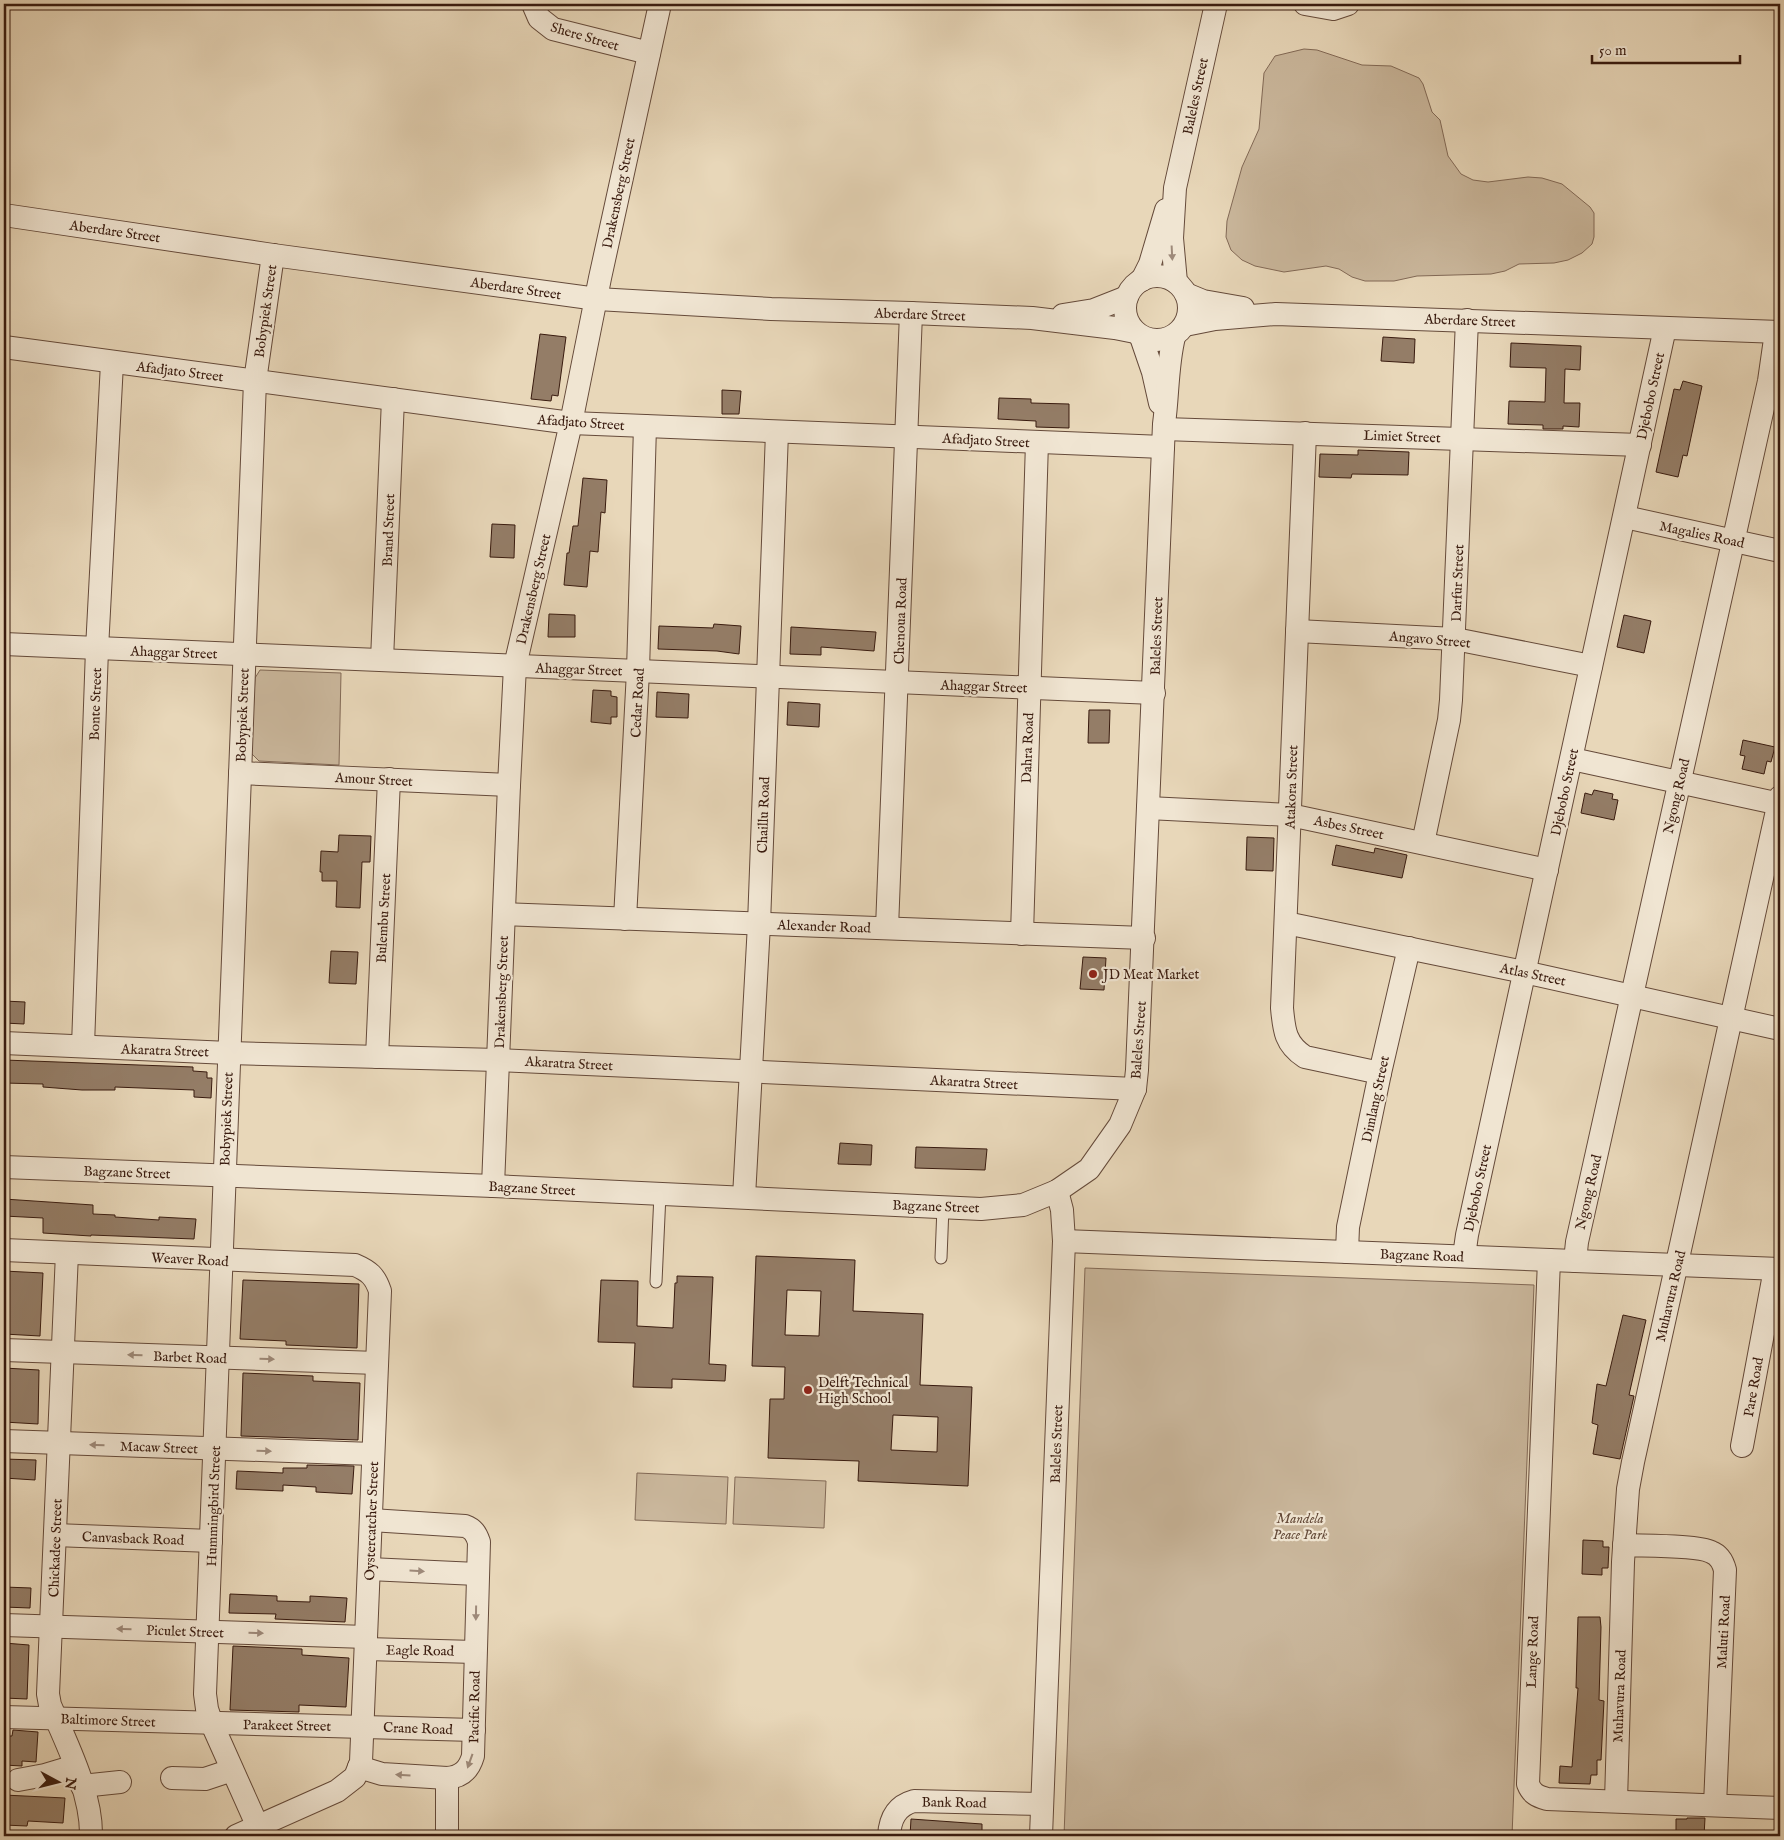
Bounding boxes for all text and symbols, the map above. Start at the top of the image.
street label: Shere Street [548,19,621,55]
scale bar [1592,32,1739,64]
text: 50 m [1599,41,1627,60]
street label: Baleles Street [1179,56,1213,136]
street label: Drakensberg Street [598,136,640,250]
street label: Aberdare Street [67,217,162,247]
one-way arrow [1169,245,1177,261]
street label: Bobypiek Street [251,263,281,359]
street label: Aberdare Street [468,274,563,304]
street label: Aberdare Street [873,304,966,326]
street label: Aberdare Street [1423,310,1516,332]
street label: Djebobo Street [1633,351,1669,442]
street label: Afadjato Street [134,358,225,386]
street label: Afadjato Street [536,411,625,435]
street label: Limiet Street [1363,427,1441,447]
street label: Afadjato Street [941,430,1030,452]
street label: Brand Street [379,493,399,567]
street label: Magalies Road [1658,517,1746,553]
street label: Drakensberg Street [512,532,556,646]
street label: Darfur Street [1448,544,1468,622]
street label: Chenoua Road [890,577,912,665]
street label: Baleles Street [1147,596,1167,676]
street label: Angavo Street [1387,627,1472,653]
street label: Ahaggar Street [129,642,218,664]
street label: Ahaggar Street [534,659,623,681]
street label: Bonte Street [86,667,106,741]
street label: Cedar Road [627,667,649,738]
street label: Bobypiek Street [232,668,254,762]
street label: Ahaggar Street [939,676,1028,698]
street label: Dahra Road [1018,712,1038,784]
street label: Atakora Street [1282,744,1302,830]
street label: Djebobo Street [1547,747,1583,838]
street label: Ngong Road [1660,756,1694,836]
street label: Amour Street [334,769,414,791]
street label: Chaillu Road [754,776,774,854]
street label: Asbes Street [1311,812,1386,844]
street label: Bulembu Street [373,872,395,963]
street label: Alexander Road [776,916,872,938]
street label: Drakensberg Street [491,935,513,1049]
street label: Atlas Street [1497,959,1568,991]
place label: JD Meat Market [1101,966,1200,984]
marker: JD Meat Market [1087,968,1099,980]
street label: Baleles Street [1127,1000,1151,1080]
street label: Akaratra Street [120,1040,209,1062]
street label: Akaratra Street [524,1053,614,1075]
street label: Dimlang Street [1358,1054,1394,1144]
street label: Bobypiek Street [216,1072,238,1166]
street label: Akaratra Street [929,1072,1019,1094]
street label: Djebobo Street [1460,1143,1496,1234]
street label: Ngong Road [1572,1152,1606,1232]
street label: Bagzane Street [83,1162,171,1184]
street label: Bagzane Street [488,1178,576,1200]
street label: Bagzane Street [892,1196,980,1218]
street label: Bagzane Road [1380,1246,1465,1266]
street label: Muhavura Road [1652,1248,1690,1344]
street label: Weaver Road [151,1249,230,1271]
street label: Barbet Road [153,1348,228,1368]
one-way arrow [127,1351,143,1359]
street label: Pare Road [1740,1355,1768,1418]
one-way arrow [260,1356,276,1364]
place label: Delft Technical High School [818,1374,909,1408]
marker: Delft Technical High School [802,1384,814,1396]
street label: Baleles Street [1047,1404,1067,1484]
street label: Macaw Street [120,1438,199,1458]
one-way arrow [88,1441,104,1449]
street label: Hummingbird Street [203,1445,225,1567]
one-way arrow [256,1447,272,1455]
street label: Oystercatcher Street [361,1461,383,1581]
street label: Chickadee Street [45,1498,67,1598]
park label: Mandela Peace Park [1273,1510,1328,1544]
street label: Canvasback Road [82,1528,185,1550]
one-way arrow [410,1567,426,1575]
street label: Maluti Road [1713,1594,1735,1669]
one-way arrow [472,1605,480,1621]
street label: Lange Road [1523,1615,1543,1688]
street label: Piculet Street [146,1622,224,1642]
one-way arrow [116,1625,132,1633]
one-way arrow [249,1630,265,1638]
street label: Eagle Road [386,1641,455,1661]
street label: Muhavura Road [1609,1649,1631,1743]
street label: Pacific Road [465,1670,485,1744]
street label: Baltimore Street [60,1710,156,1732]
street label: Parakeet Street [243,1716,331,1736]
street label: Crane Road [383,1719,454,1739]
one-way arrow [466,1754,474,1769]
north arrow [32,1758,82,1808]
one-way arrow [394,1771,410,1779]
text: N [60,1775,80,1791]
street label: Bank Road [921,1793,987,1813]

